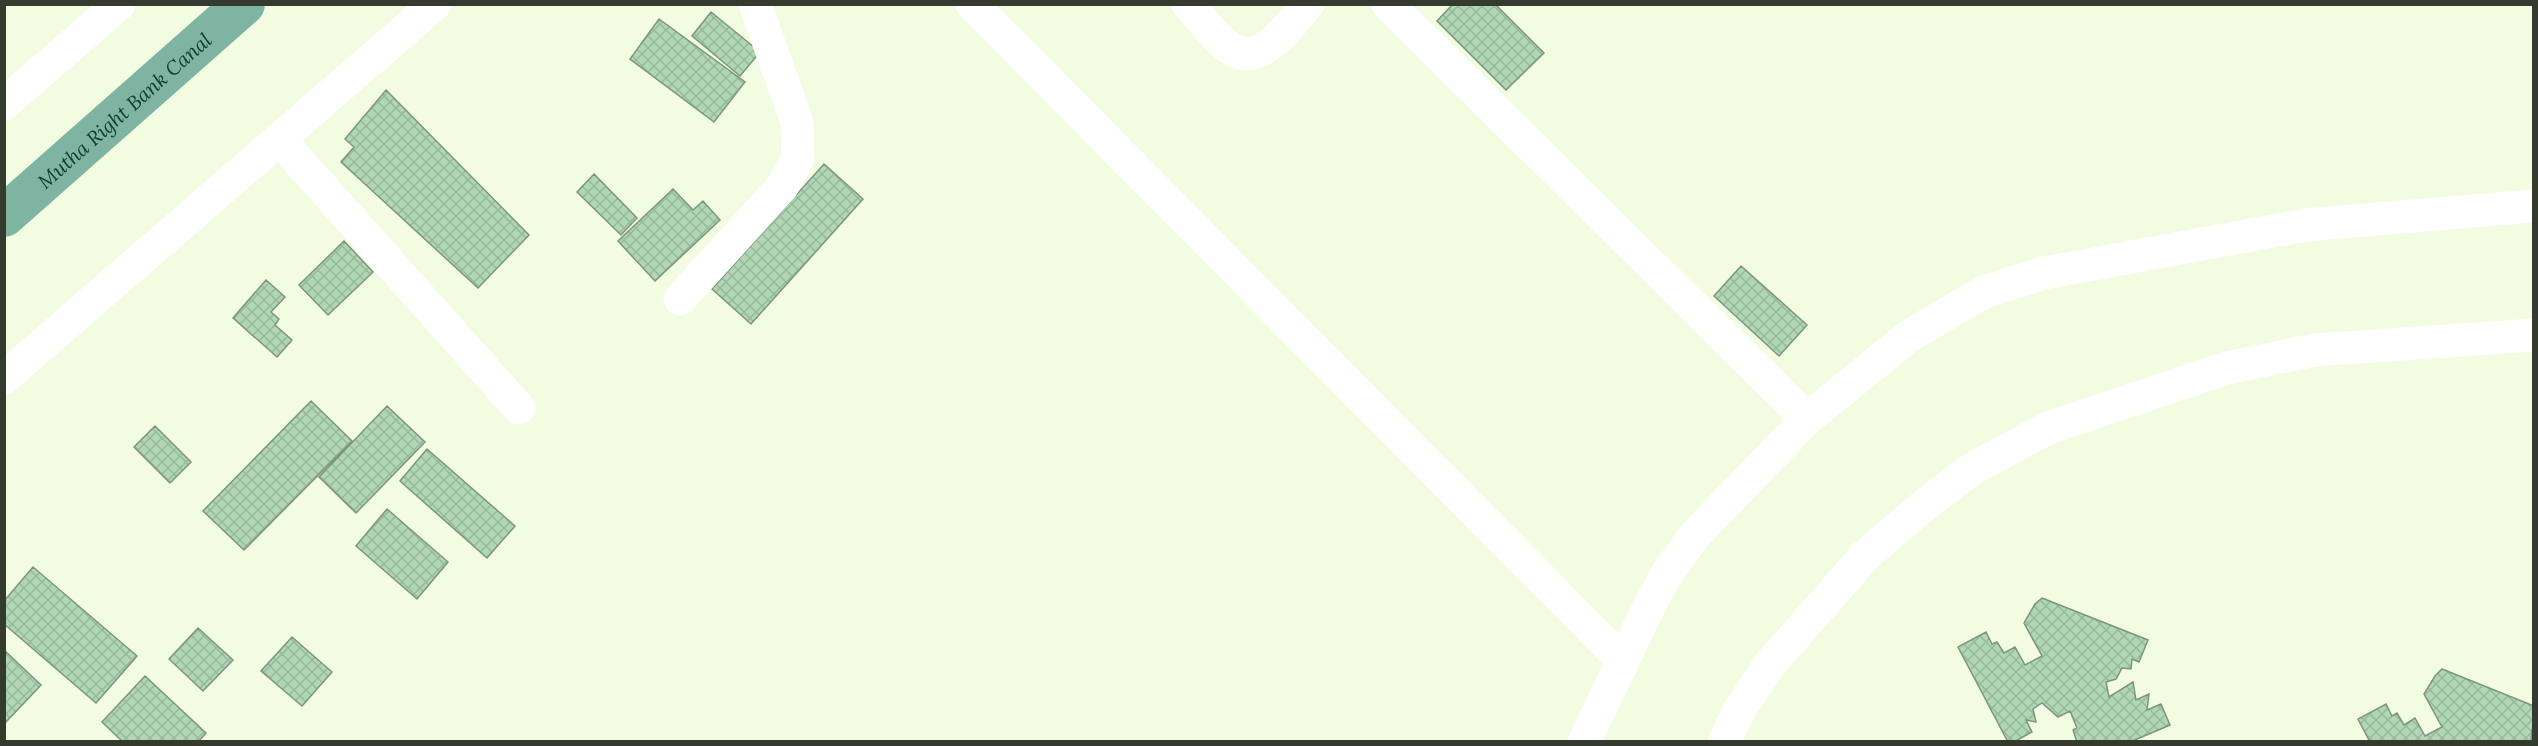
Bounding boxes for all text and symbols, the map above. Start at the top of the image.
water label: Mutha Right Bank Canal [32,27,216,193]

